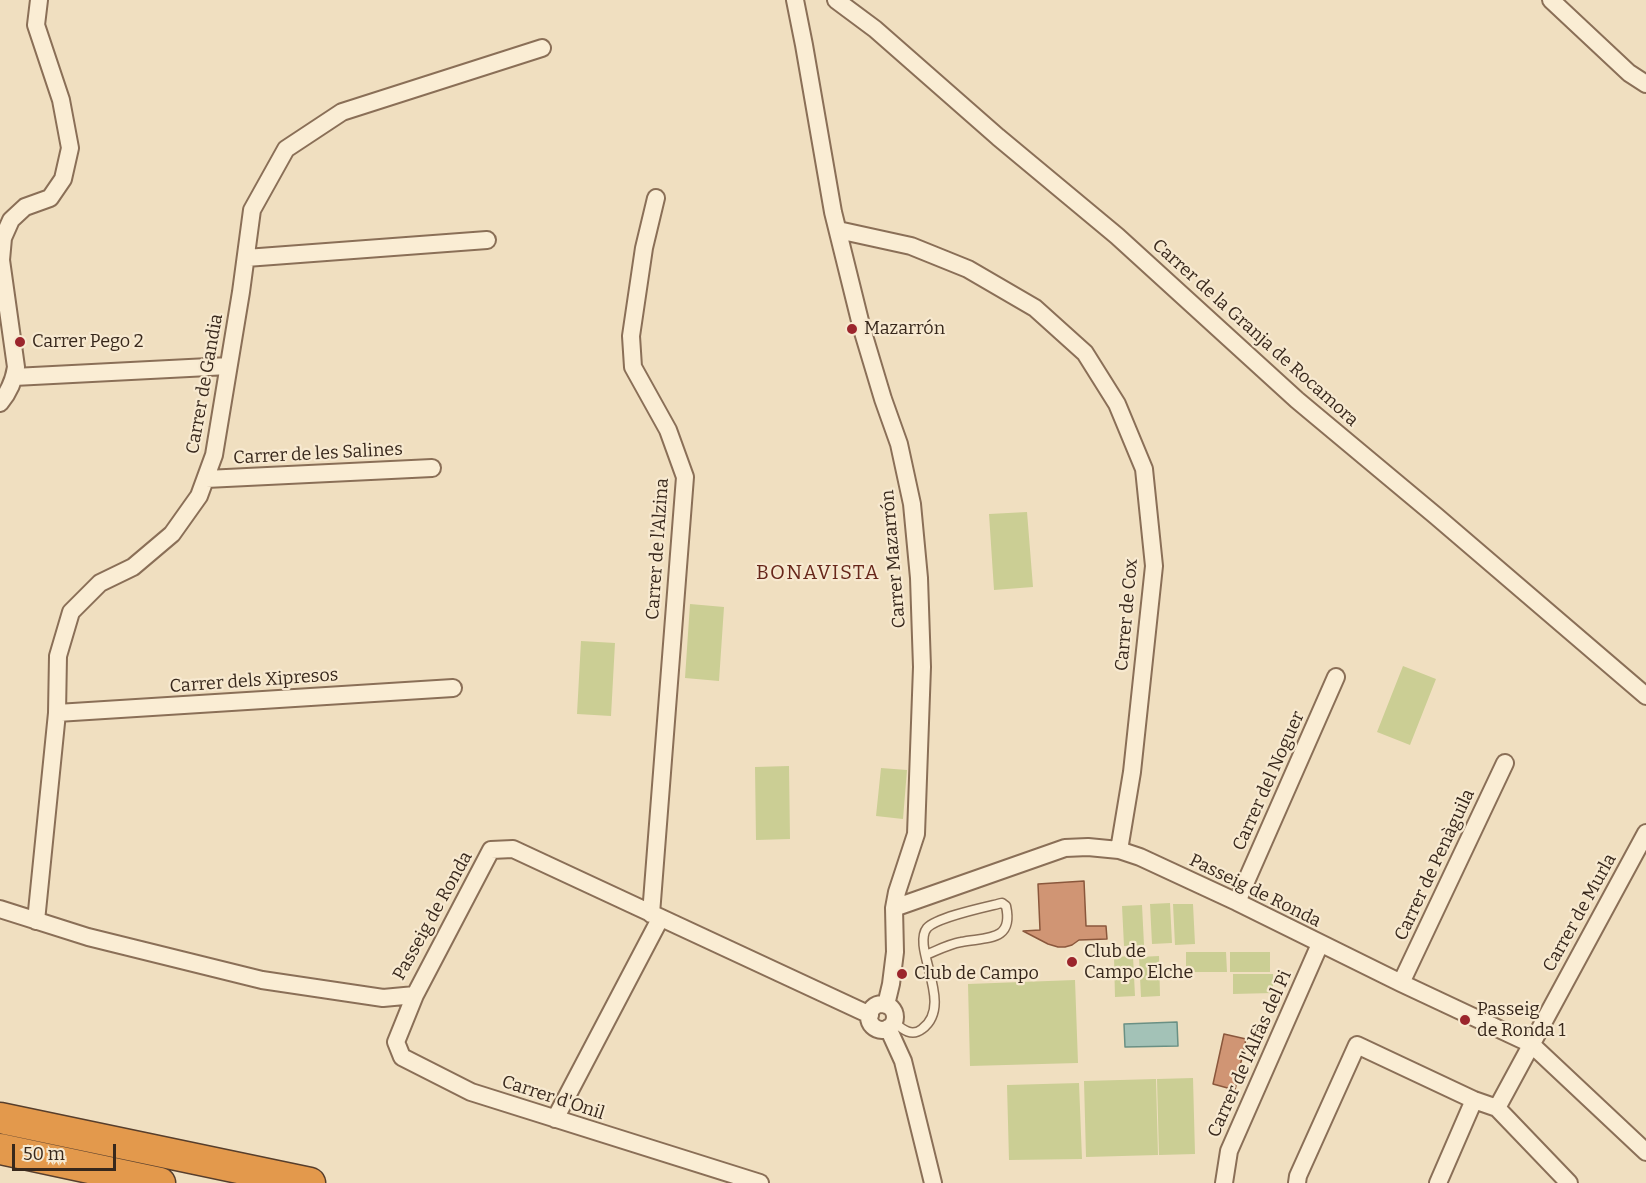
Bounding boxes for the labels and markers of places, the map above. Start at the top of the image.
place label: Mazarrón [864,318,945,340]
marker: Mazarrón [845,322,859,336]
place label: Carrer Pego 2 [32,331,144,353]
marker: Carrer Pego 2 [13,335,27,349]
place label: Club de Campo Elche [1084,941,1193,984]
marker: Club de Campo Elche [1065,955,1079,969]
place label: Club de Campo [914,963,1039,985]
marker: Club de Campo [895,967,909,981]
place label: Passeig de Ronda 1 [1477,999,1566,1042]
marker: Passeig de Ronda 1 [1458,1013,1472,1027]

